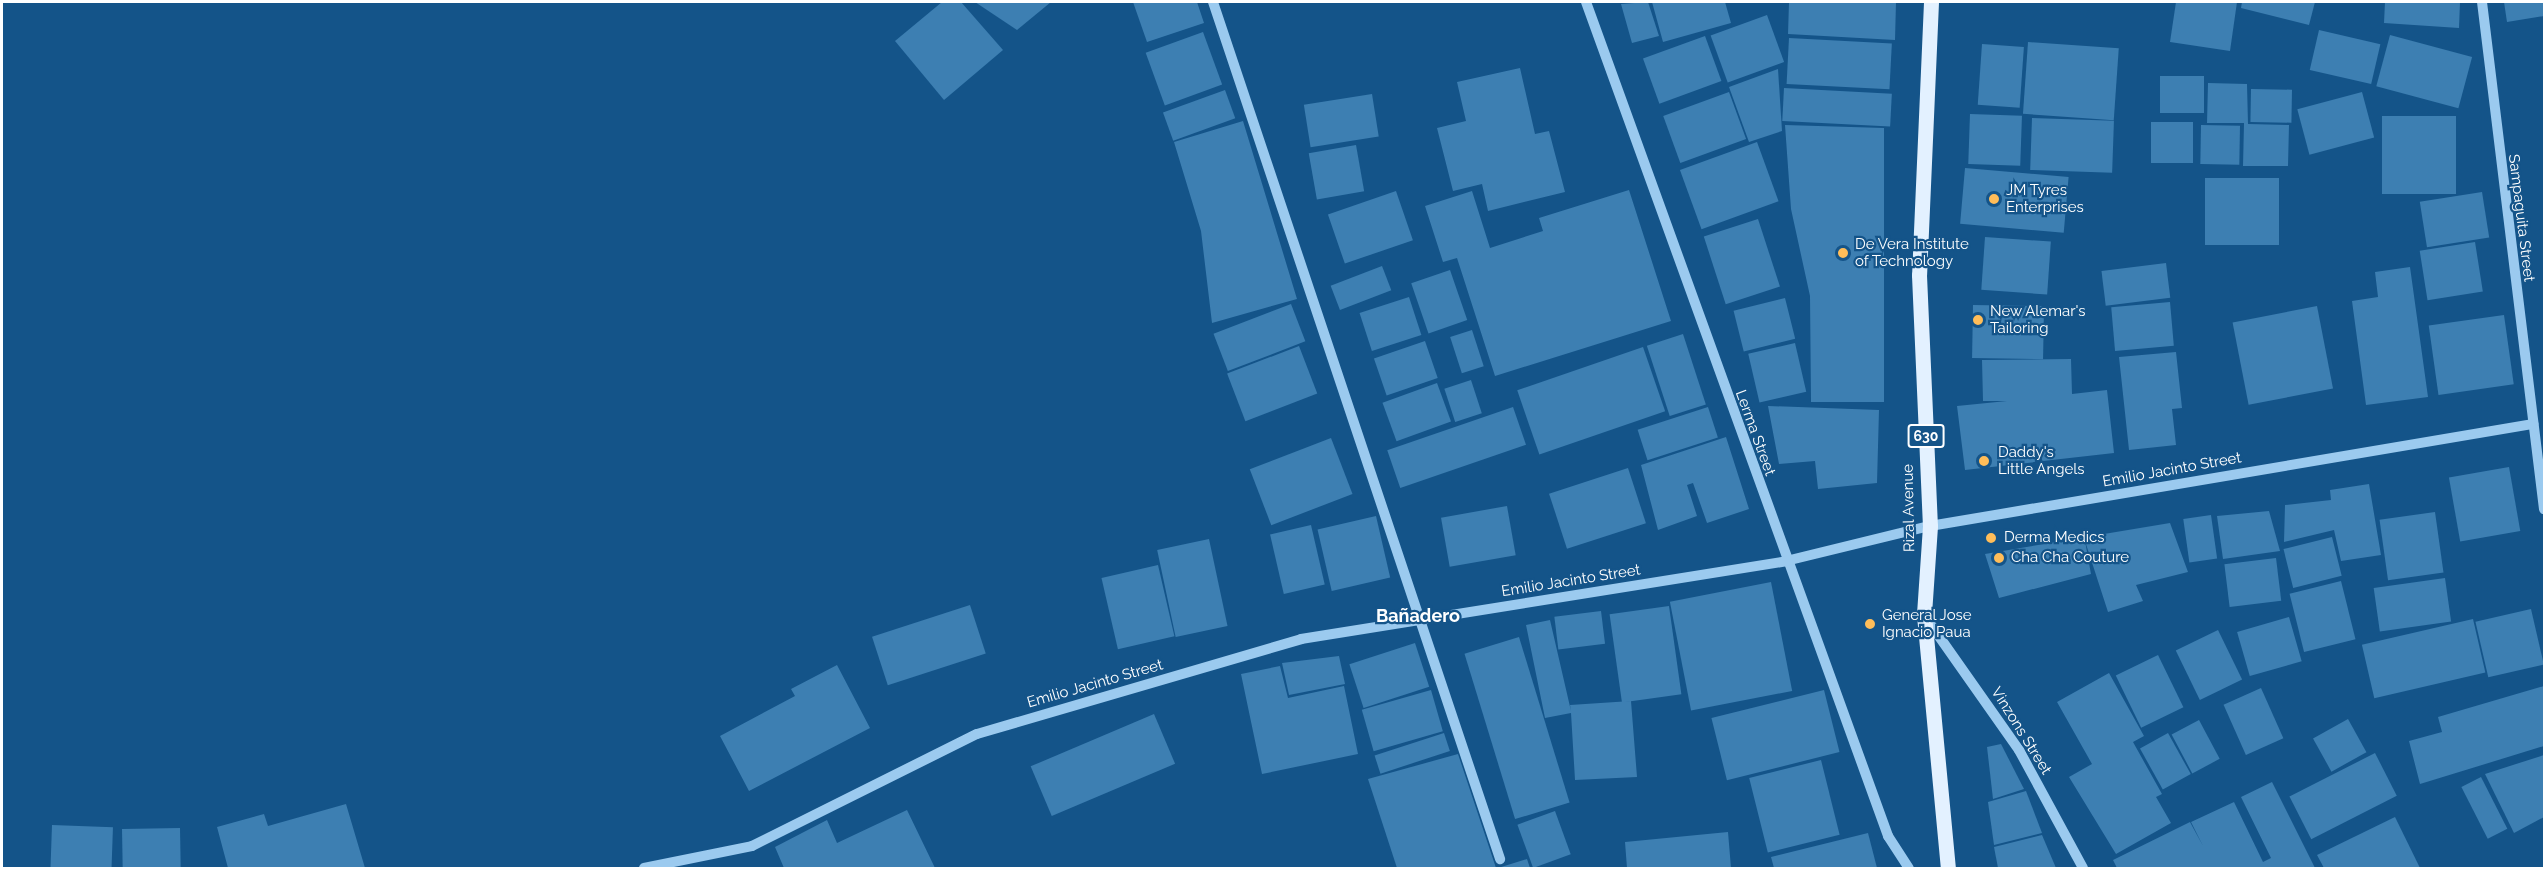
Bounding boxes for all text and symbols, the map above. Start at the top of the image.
street label: Sampaguita Street [2504,153,2538,283]
place label: JM Tyres Enterprises [2006,181,2084,216]
marker: JM Tyres Enterprises [1987,192,2001,206]
place label: De Vera Institute of Technology [1855,235,1969,270]
marker: De Vera Institute of Technology [1836,246,1850,260]
place label: New Alemar's Tailoring [1990,302,2086,337]
marker: New Alemar's Tailoring [1971,313,1985,327]
street label: Lerma Street [1731,388,1779,478]
road number: 630 [1906,425,1946,447]
place label: Daddy's Little Angels [1998,443,2085,478]
street label: Emilio Jacinto Street [2101,449,2243,491]
marker: Daddy's Little Angels [1975,452,1993,470]
street label: Rizal Avenue [1899,463,1919,553]
marker: Derma Medics [1982,529,2000,547]
place label: Derma Medics [2004,529,2104,547]
place label: Cha Cha Couture [2011,549,2129,567]
marker: Cha Cha Couture [1992,551,2006,565]
street label: Emilio Jacinto Street [1500,561,1642,601]
district label: Bañadero [1376,605,1460,627]
place label: General Jose Ignacio Paua [1882,606,1972,641]
marker: General Jose Ignacio Paua [1863,617,1877,631]
street label: Emilio Jacinto Street [1025,656,1165,712]
street label: Vinzons Street [1987,684,2055,778]

